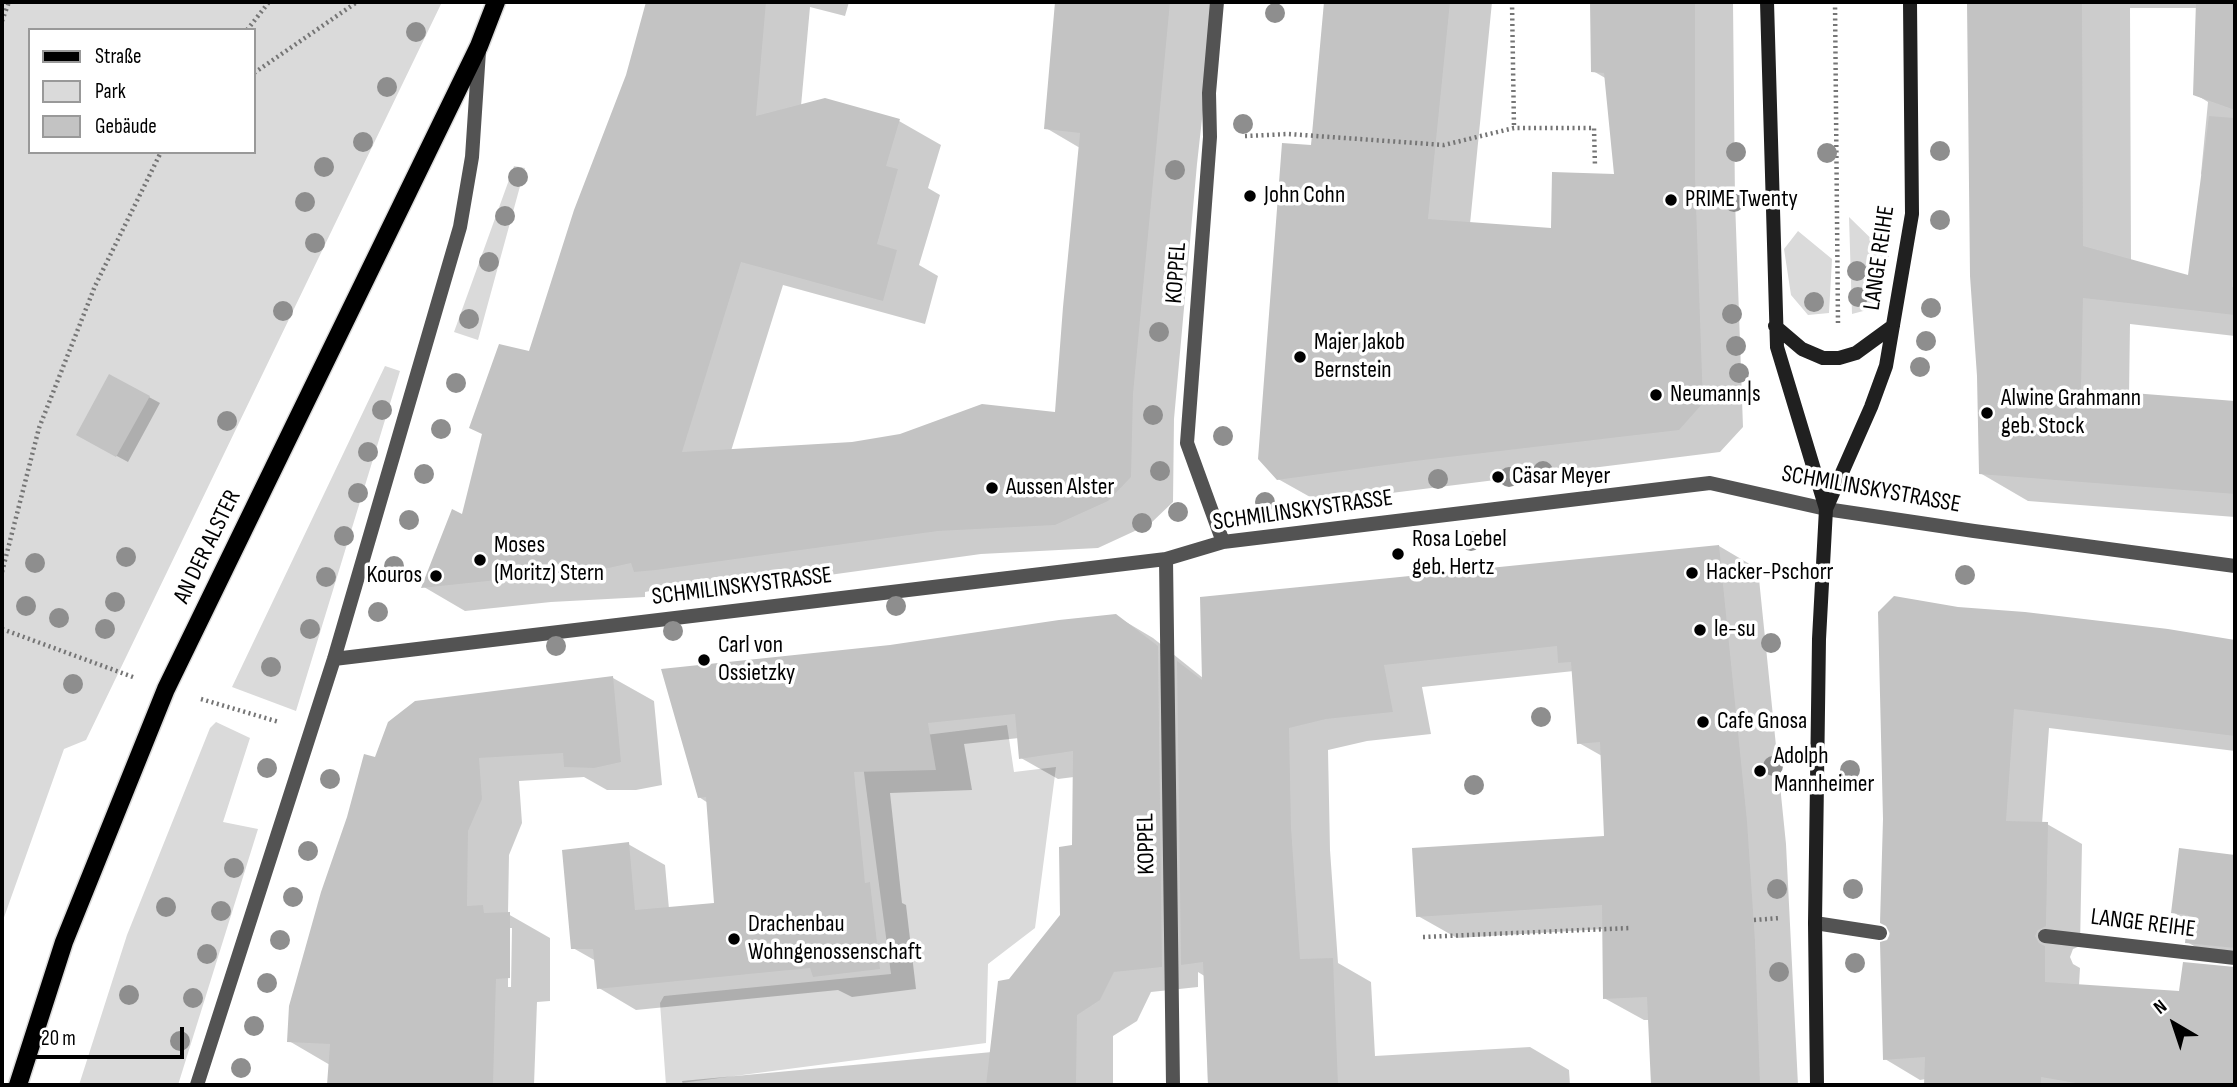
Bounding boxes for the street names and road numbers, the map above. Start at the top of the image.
street label: LANGE REIHE [1858,204,1902,312]
street label: KOPPEL [1160,241,1194,305]
street label: SCHMILINSKYSTRASSE [1779,460,1963,520]
street label: SCHMILINSKYSTRASSE [1211,484,1395,538]
street label: AN DER ALSTER [168,485,248,609]
street label: SCHMILINSKYSTRASSE [650,562,834,612]
street label: KOPPEL [1132,813,1162,875]
street label: LANGE REIHE [2089,903,2197,945]

